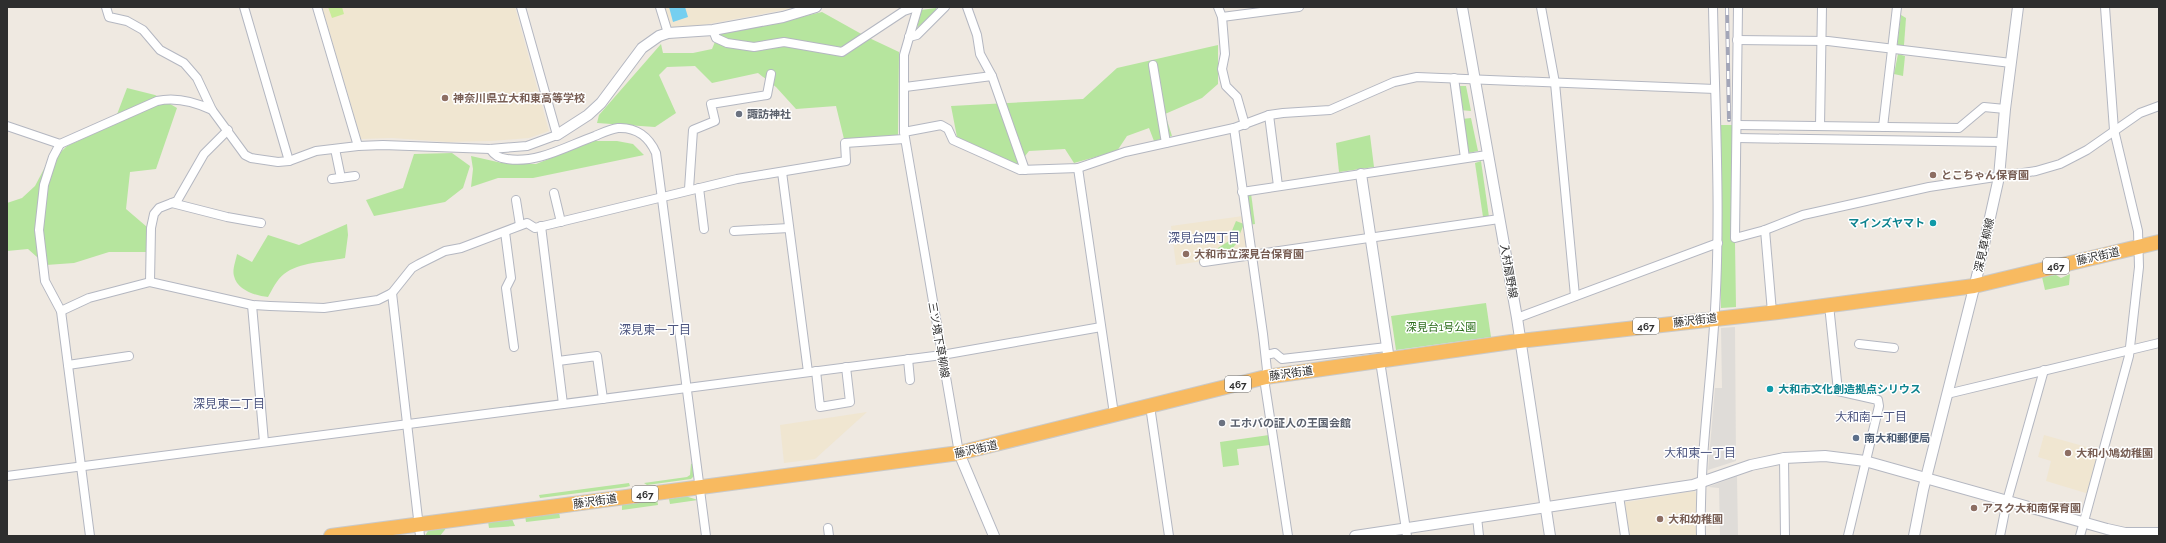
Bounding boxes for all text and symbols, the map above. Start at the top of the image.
place label: 神奈川県立大和東高等学校 [453,92,585,105]
marker: 神奈川県立大和東高等学校 [440,93,450,103]
place label: 諏訪神社 [747,108,791,121]
marker: 諏訪神社 [734,109,744,119]
place label: とこちゃん保育園 [1941,169,2029,182]
marker: とこちゃん保育園 [1928,170,1938,180]
place label: マインズヤマト [1848,217,1925,230]
street label: 深見草柳線 [1972,217,1997,273]
marker: マインズヤマト [1928,218,1938,228]
district label: 深見台四丁目 [1168,231,1240,245]
street label: 入村扇野線 [1497,243,1520,299]
street label: 藤沢街道 [2075,245,2121,268]
place label: 大和市立深見台保育園 [1194,248,1304,261]
marker: 大和市立深見台保育園 [1181,249,1191,259]
road number: 467 [2043,258,2069,274]
street label: 三ツ境下草柳線 [925,301,952,379]
street label: 藤沢街道 [1672,311,1718,330]
road number: 467 [1633,318,1659,334]
park label: 深見台1号公園 [1406,321,1476,334]
district label: 深見東一丁目 [619,323,691,337]
street label: 藤沢街道 [1268,364,1314,383]
road number: 467 [1225,376,1251,392]
place label: 大和市文化創造拠点シリウス [1778,383,1921,396]
marker: 大和市文化創造拠点シリウス [1765,384,1775,394]
district label: 深見東二丁目 [193,397,265,411]
district label: 大和南一丁目 [1835,410,1907,424]
place label: エホバの証人の王国会館 [1230,417,1351,430]
marker: エホバの証人の王国会館 [1217,418,1227,428]
place label: 南大和郵便局 [1864,432,1930,445]
marker: 南大和郵便局 [1851,433,1861,443]
street label: 藤沢街道 [953,438,999,461]
district label: 大和東一丁目 [1664,446,1736,460]
place label: 大和小鳩幼稚園 [2076,447,2153,460]
marker: 大和小鳩幼稚園 [2063,448,2073,458]
road number: 467 [632,486,658,502]
street label: 藤沢街道 [572,492,618,511]
place label: アスク大和南保育園 [1982,502,2081,515]
marker: アスク大和南保育園 [1969,503,1979,513]
place label: 大和幼稚園 [1668,513,1723,526]
marker: 大和幼稚園 [1655,514,1665,524]

